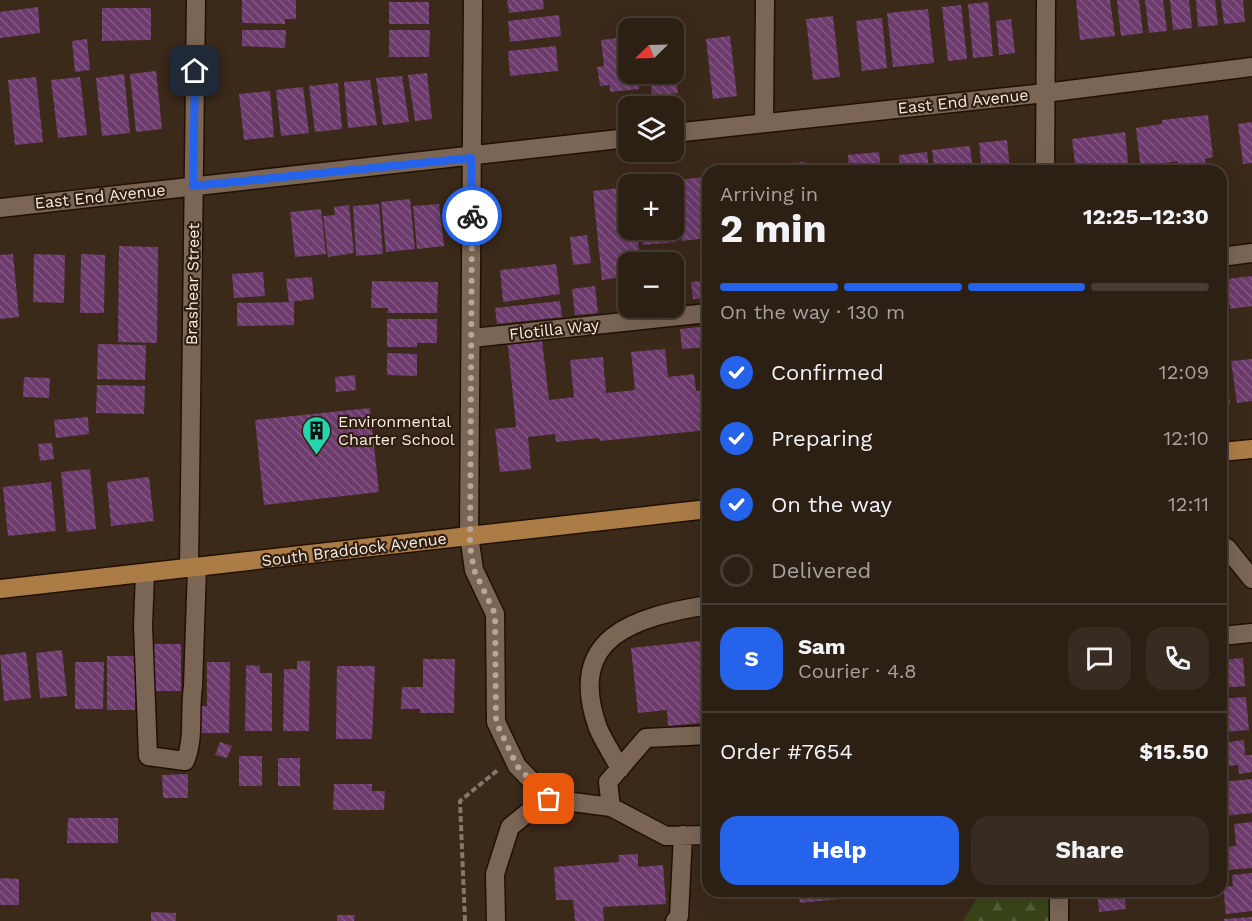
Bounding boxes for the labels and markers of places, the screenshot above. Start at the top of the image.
pin [169,45,220,96]
place label: Environmental Charter School [338,412,455,449]
building icon: Environmental Charter School [301,414,333,456]
pin [523,773,574,824]

